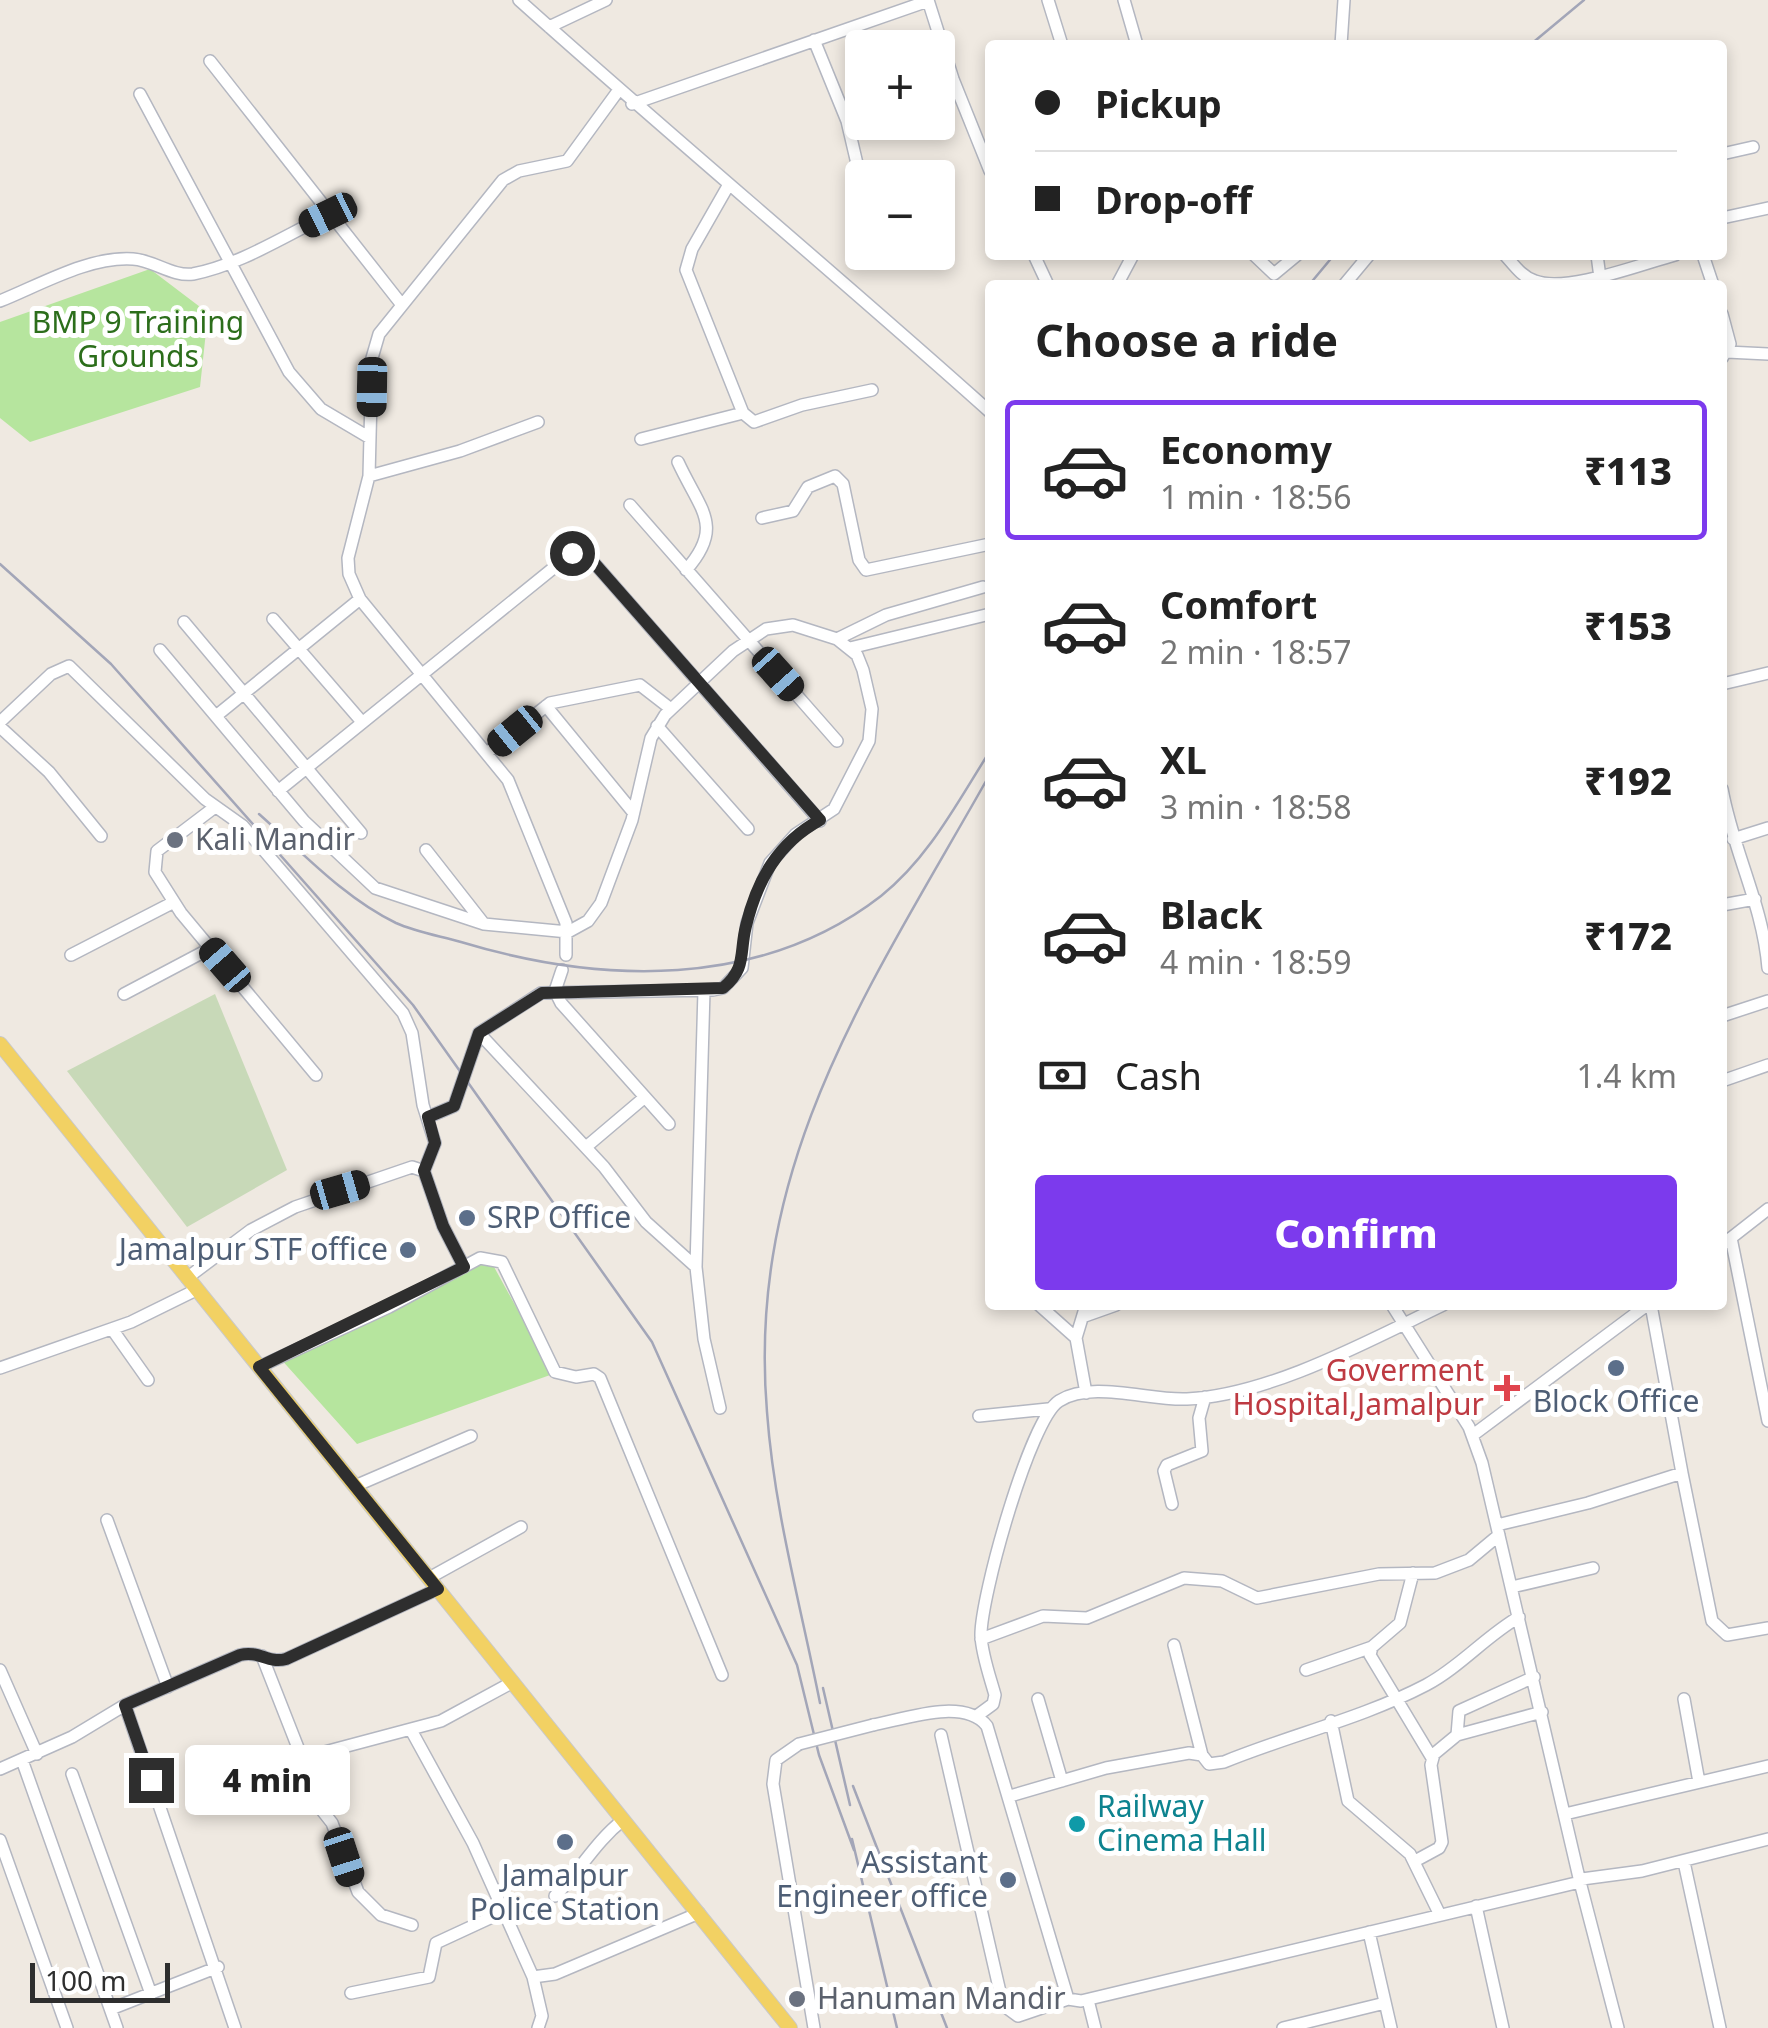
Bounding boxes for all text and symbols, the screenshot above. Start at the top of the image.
map controls [845,30,955,270]
button: + [845,30,955,140]
text: Pickup [1095,77,1222,129]
button: − [845,160,955,270]
text: Drop-off [1095,173,1252,225]
car [294,188,362,242]
park label: BMP 9 Training Grounds [32,301,244,376]
text: Choose a ride [1035,309,1338,370]
car [356,357,388,417]
text: Economy [1160,423,1332,475]
icon: car [1040,425,1130,515]
text: ₹113 [1584,444,1672,496]
text: 1 min · 18:56 [1160,475,1352,518]
route start [550,531,595,576]
text: Comfort [1160,578,1317,630]
icon: car [1040,580,1130,670]
text: ₹153 [1584,599,1672,651]
text: 2 min · 18:57 [1160,630,1352,673]
car [747,642,809,706]
car [482,700,548,762]
text: XL [1160,733,1207,785]
icon: car [1040,735,1130,825]
text: ₹192 [1584,754,1672,806]
text: 3 min · 18:58 [1160,785,1352,828]
place label: Kali Mandir [195,818,355,859]
marker: Kali Mandir [164,829,186,851]
text: Black [1160,888,1263,940]
icon: car [1040,890,1130,980]
text: ₹172 [1584,909,1672,961]
car [194,933,256,997]
text: 4 min · 18:59 [1160,940,1352,983]
icon: cash [1035,1048,1090,1103]
text: Cash [1115,1049,1202,1101]
text: 1.4 km [1576,1054,1677,1097]
car [307,1167,373,1213]
button: Confirm [1035,1175,1677,1290]
place label: SRP Office [487,1196,631,1237]
marker: SRP Office [456,1207,478,1229]
place label: Jamalpur STF office [116,1228,388,1269]
marker: Jamalpur STF office [397,1239,419,1261]
place label: Goverment Hospital,Jamalpur [1233,1349,1484,1424]
marker: Block Office [1605,1357,1627,1379]
marker: Goverment Hospital,Jamalpur [1494,1375,1520,1401]
place label: Block Office [1533,1380,1699,1421]
callout: 4 min [186,1745,351,1815]
route end [129,1758,174,1803]
text: 4 min [223,1758,312,1801]
place label: Railway Cinema Hall [1097,1785,1266,1860]
marker: Railway Cinema Hall [1066,1813,1088,1835]
car [320,1824,368,1890]
marker: Jamalpur Police Station [554,1831,576,1853]
place label: Assistant Engineer office [776,1841,988,1916]
place label: Jamalpur Police Station [470,1854,660,1929]
marker: Assistant Engineer office [997,1869,1019,1891]
scale bar [30,1958,170,2002]
text: 100 m [45,1961,127,1999]
place label: Hanuman Mandir [817,1977,1066,2018]
marker: Hanuman Mandir [786,1988,808,2010]

